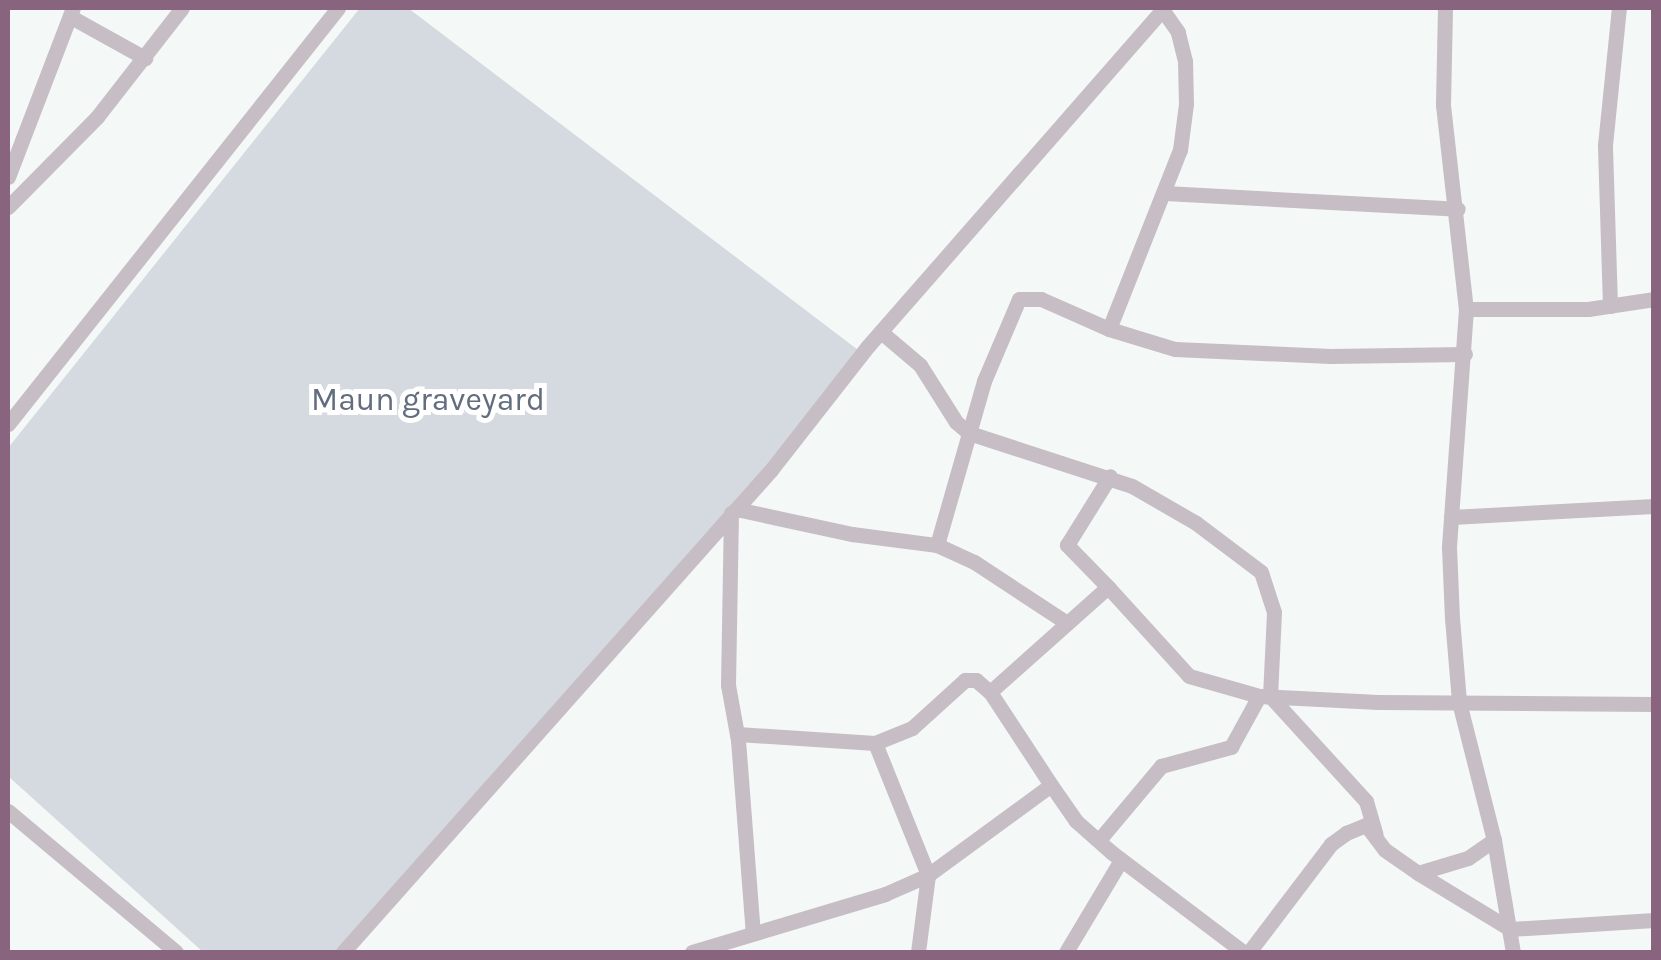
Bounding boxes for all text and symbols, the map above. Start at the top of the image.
park label: Maun graveyard [311,381,545,419]

